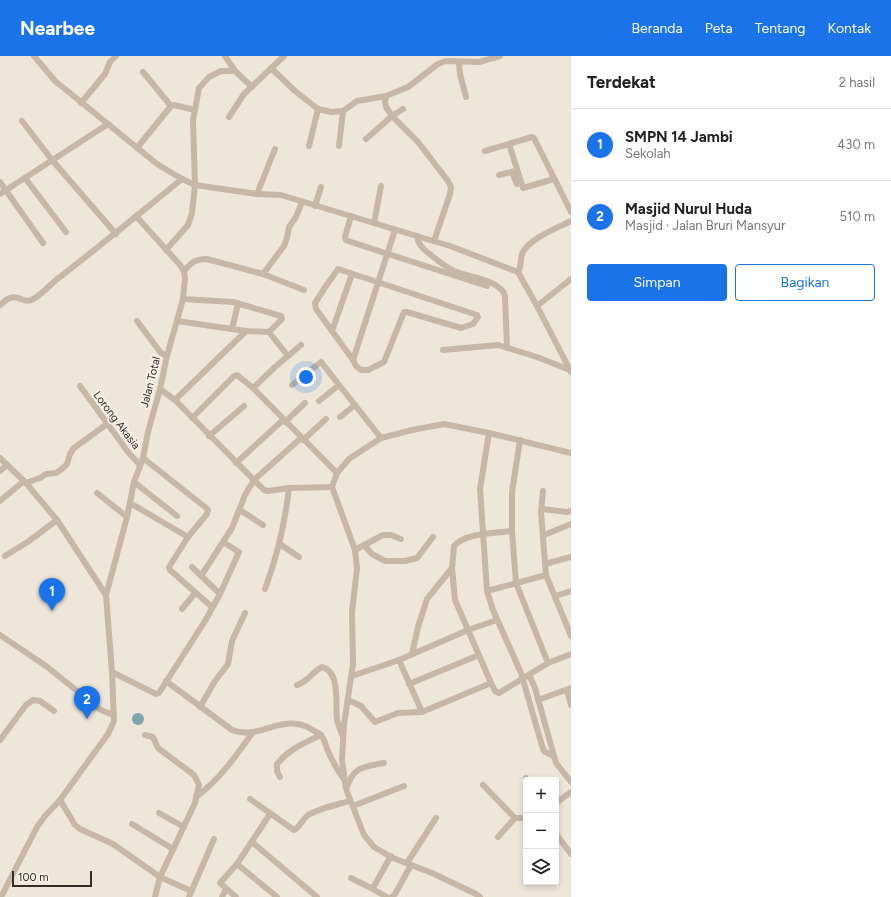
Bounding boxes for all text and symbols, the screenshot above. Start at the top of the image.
text: Nearbee [20,17,95,40]
text: Beranda [631,20,683,37]
text: Peta [705,20,733,37]
text: Tentang [755,20,805,37]
text: Kontak [827,20,871,37]
text: Terdekat [587,72,656,92]
text: 2 hasil [839,75,875,90]
text: SMPN 14 Jambi [625,128,733,146]
text: 1 [597,137,603,152]
text: 430 m [837,137,875,152]
text: Sekolah [625,146,671,161]
text: Masjid Nurul Huda [625,200,752,218]
text: 2 [596,209,604,224]
text: 510 m [840,209,875,224]
text: Masjid · Jalan Bruri Mansyur [625,218,785,233]
button: Simpan [587,264,727,301]
button: Bagikan [735,264,875,301]
street label: Jalan Total [138,355,163,409]
your location [296,367,316,387]
street label: Lorong Akasia [91,389,143,452]
pin: 1 [39,578,65,611]
pin: 2 [74,686,100,719]
map controls [523,777,559,885]
button: + [523,777,559,813]
button: − [523,813,559,849]
button: layers [523,849,559,885]
scale bar [12,869,92,888]
text: 100 m [18,871,49,884]

